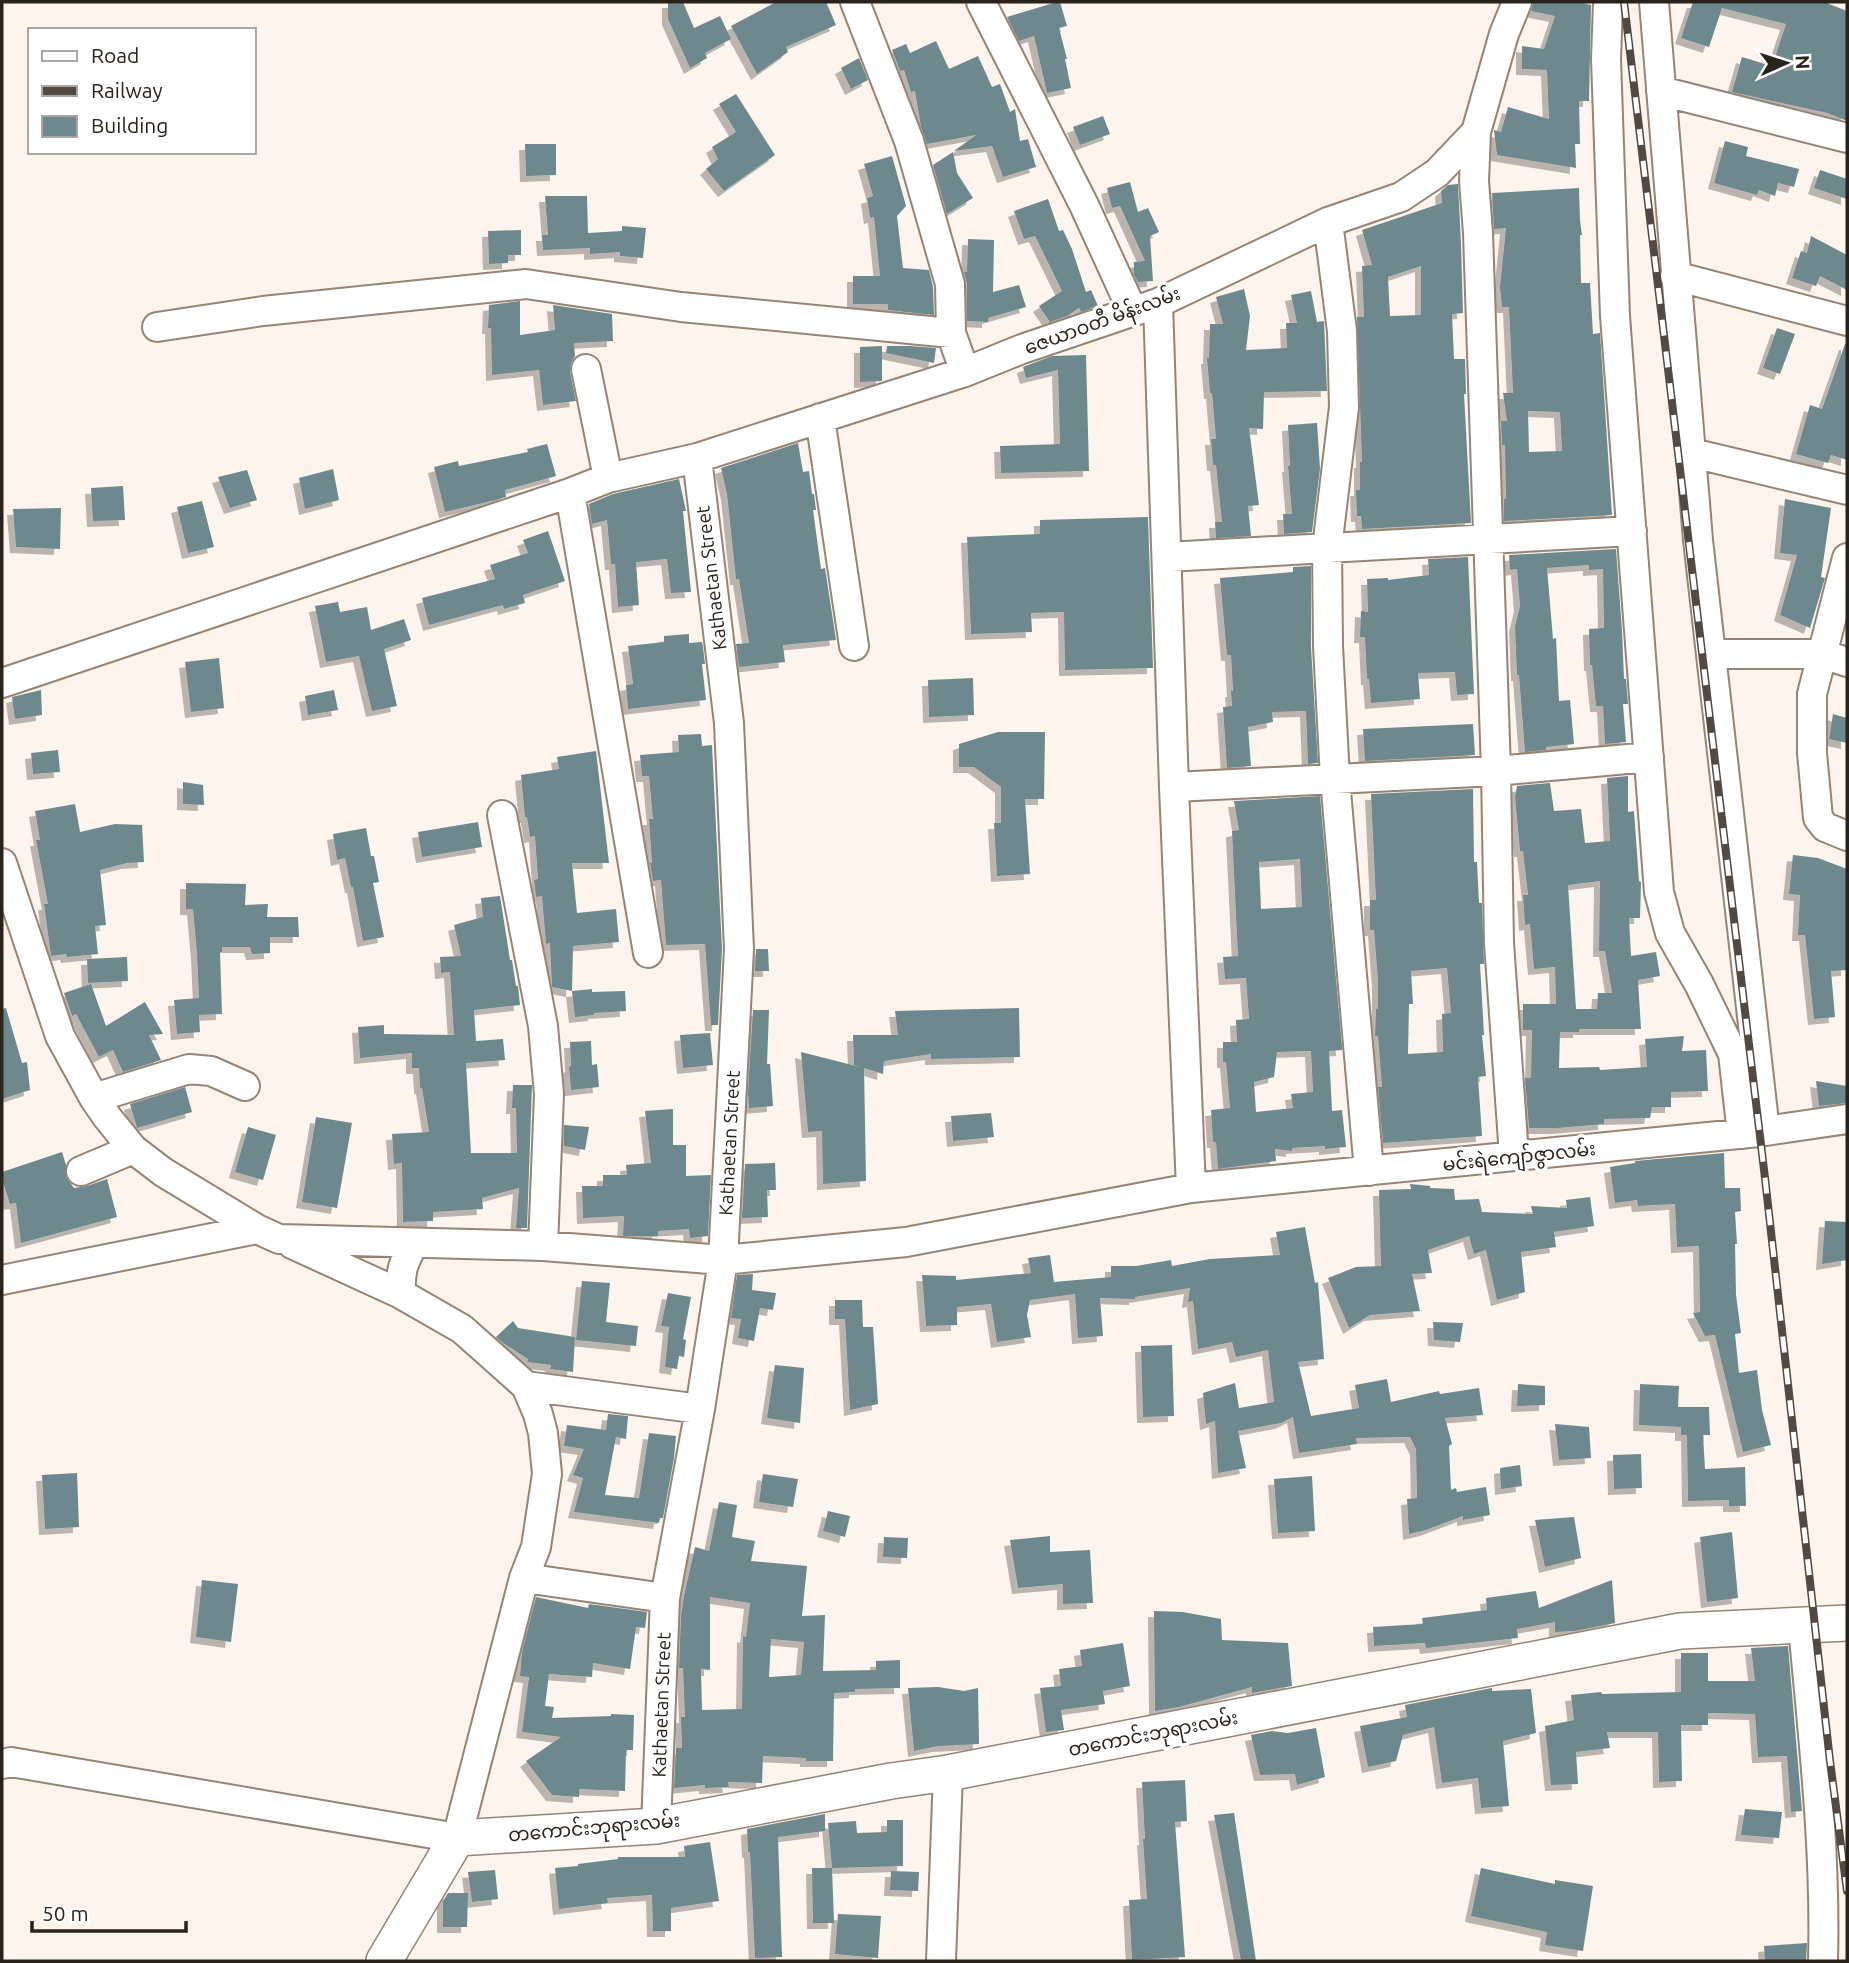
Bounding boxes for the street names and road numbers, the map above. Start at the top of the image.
street label: ဇေယာဝတီ မိန်းလမ်း [1020,279,1185,363]
street label: Kathaetan Street [691,504,731,651]
street label: Kathaetan Street [714,1069,744,1216]
street label: မင်းရဲကျော်ဇွာလမ်း [1441,1134,1597,1180]
street label: Kathaetan Street [647,1631,675,1778]
street label: တကောင်းဘုရားလမ်း [1066,1703,1241,1766]
street label: တကောင်းဘုရားလမ်း [507,1806,681,1851]

